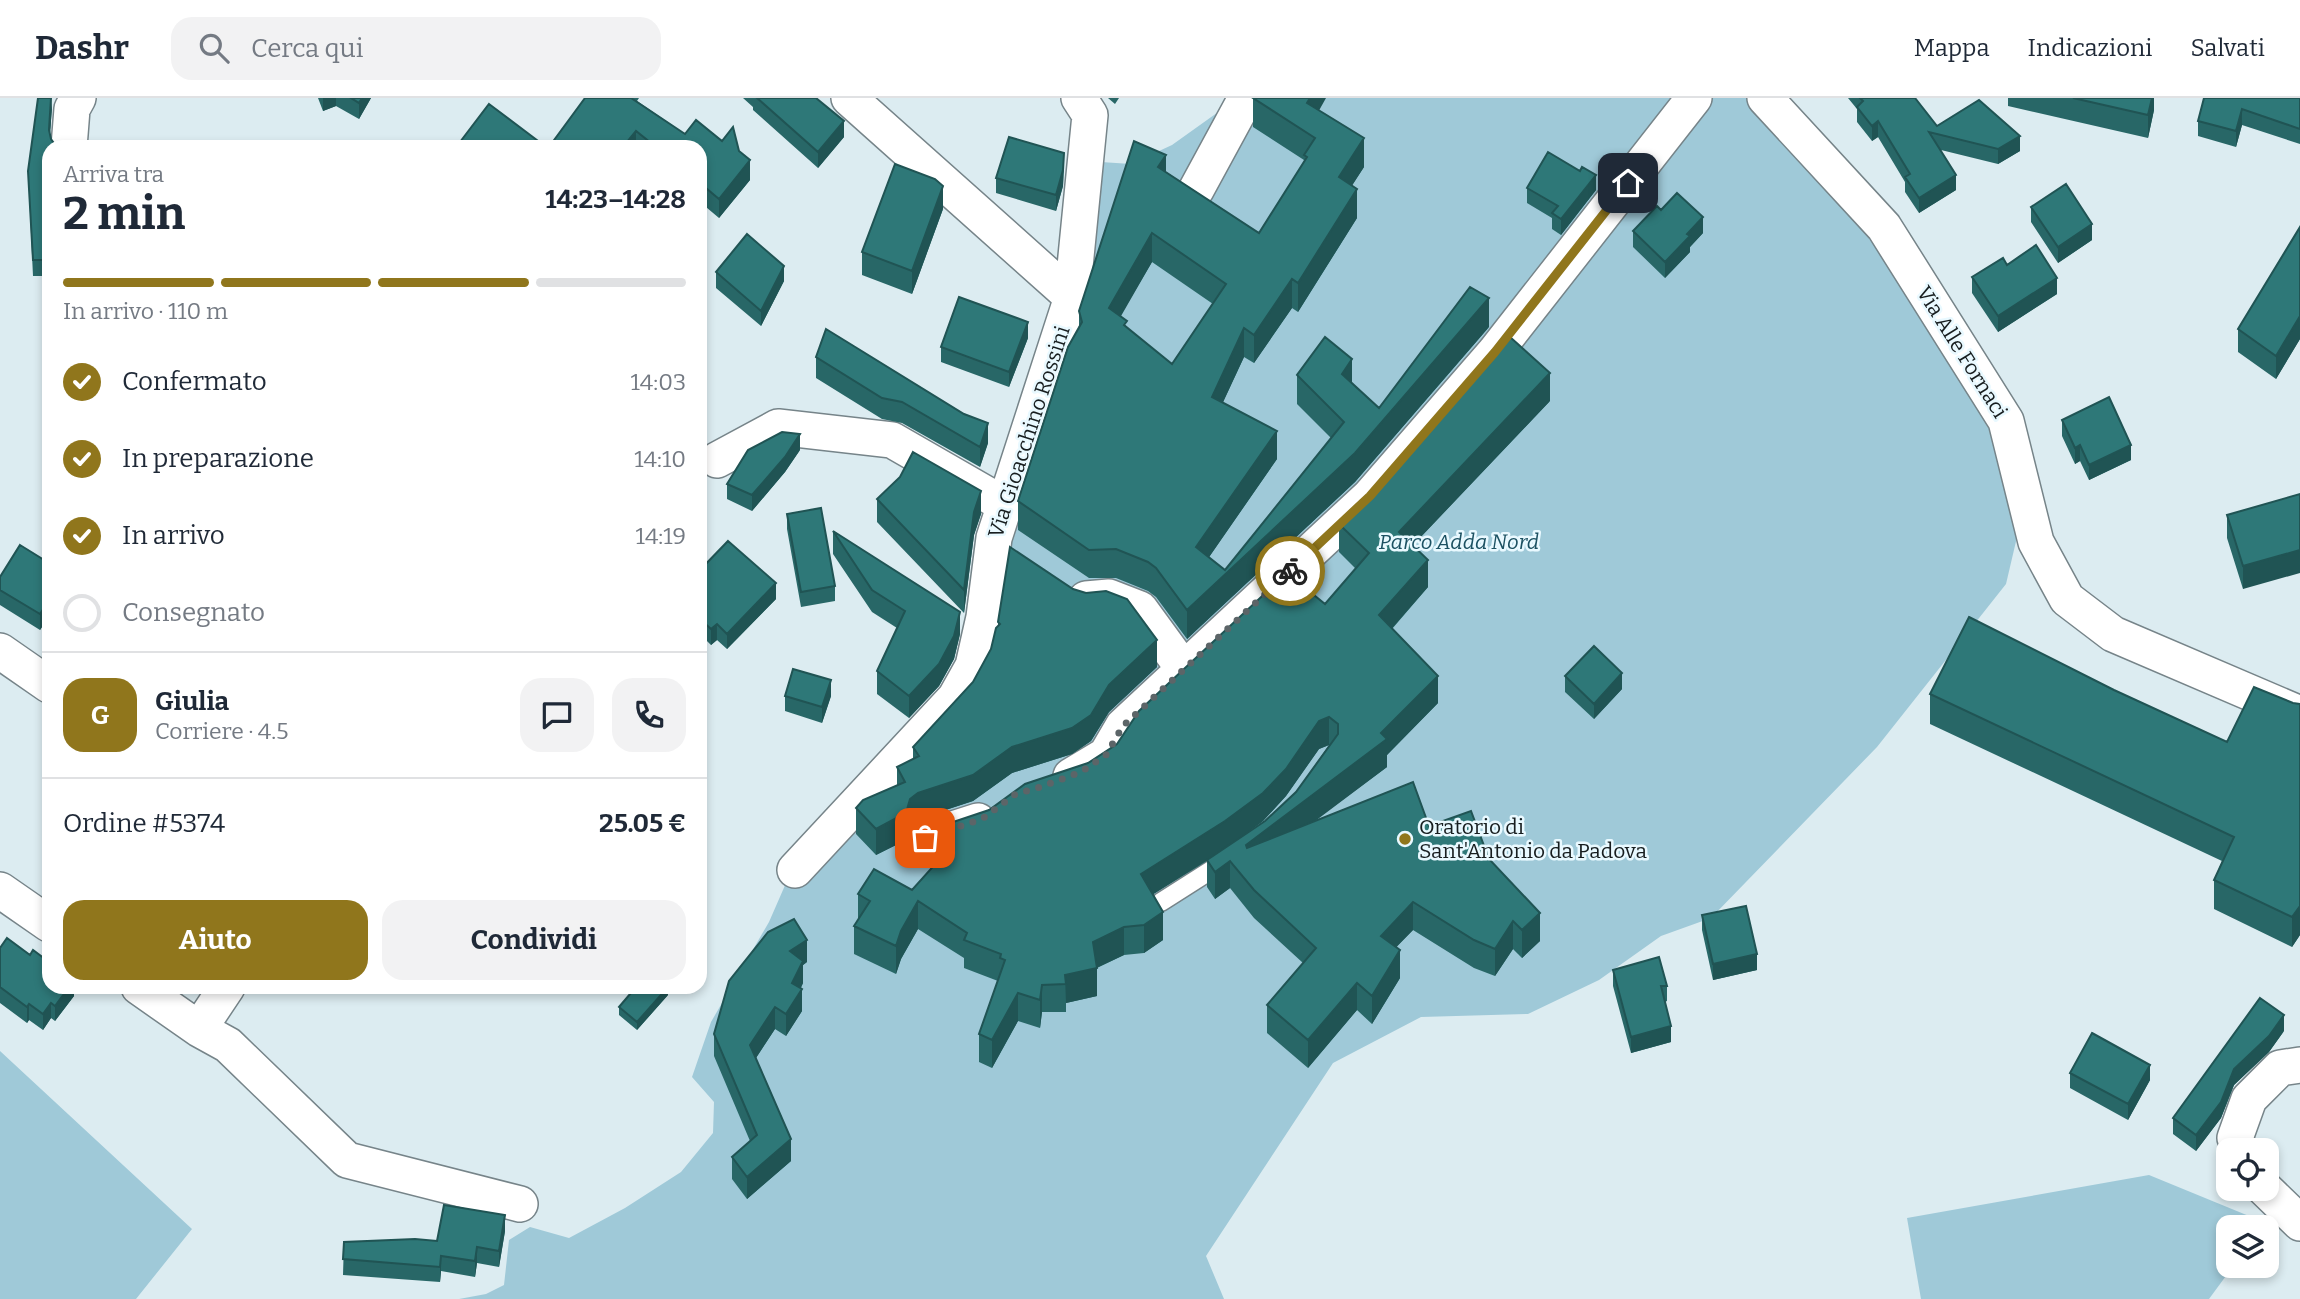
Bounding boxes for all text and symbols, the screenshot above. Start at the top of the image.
search box [171,17,661,80]
text: Dashr [35,28,129,68]
icon: search [195,29,233,67]
text: Cerca qui [251,33,363,64]
text: Mappa [1914,34,1990,62]
text: Indicazioni [2028,34,2152,62]
text: Salvati [2190,34,2265,62]
pin [1598,153,1658,213]
text: Arriva tra [63,160,164,188]
icon: home [1609,164,1647,202]
text: 14:23–14:28 [545,184,686,215]
text: 2 min [63,186,185,241]
street label: Via Alle Fornaci [1911,281,2013,423]
text: In arrivo · 110 m [63,297,228,325]
street label: Via Gioacchino Rossini [982,323,1076,541]
icon: check [63,363,101,401]
text: Confermato [122,366,267,397]
text: 14:03 [631,368,686,396]
icon: check [63,440,101,478]
text: In preparazione [122,443,314,474]
text: 14:10 [634,445,686,473]
icon: check [63,517,101,555]
text: In arrivo [122,520,225,551]
text: 14:19 [636,522,686,550]
park label: Parco Adda Nord [1379,529,1539,555]
courier [1255,536,1325,606]
icon: bike [1271,552,1309,590]
text: Consegnato [122,597,265,628]
button: chat [520,678,594,752]
button: phone [612,678,686,752]
text: Giulia [155,686,229,717]
text: G [91,700,109,731]
text: Corriere · 4.5 [155,717,288,745]
text: Ordine #5374 [63,808,225,839]
text: 25.05 € [599,808,686,839]
pin [895,808,955,868]
place label: Oratorio di Sant'Antonio da Padova [1419,814,1647,864]
icon: bag [906,819,944,857]
marker: Oratorio di Sant'Antonio da Padova [1397,831,1413,847]
button: Aiuto [63,900,368,980]
button: Condividi [382,900,686,980]
map controls [2216,1138,2279,1278]
button: locate [2216,1138,2279,1201]
button: layers [2216,1215,2279,1278]

